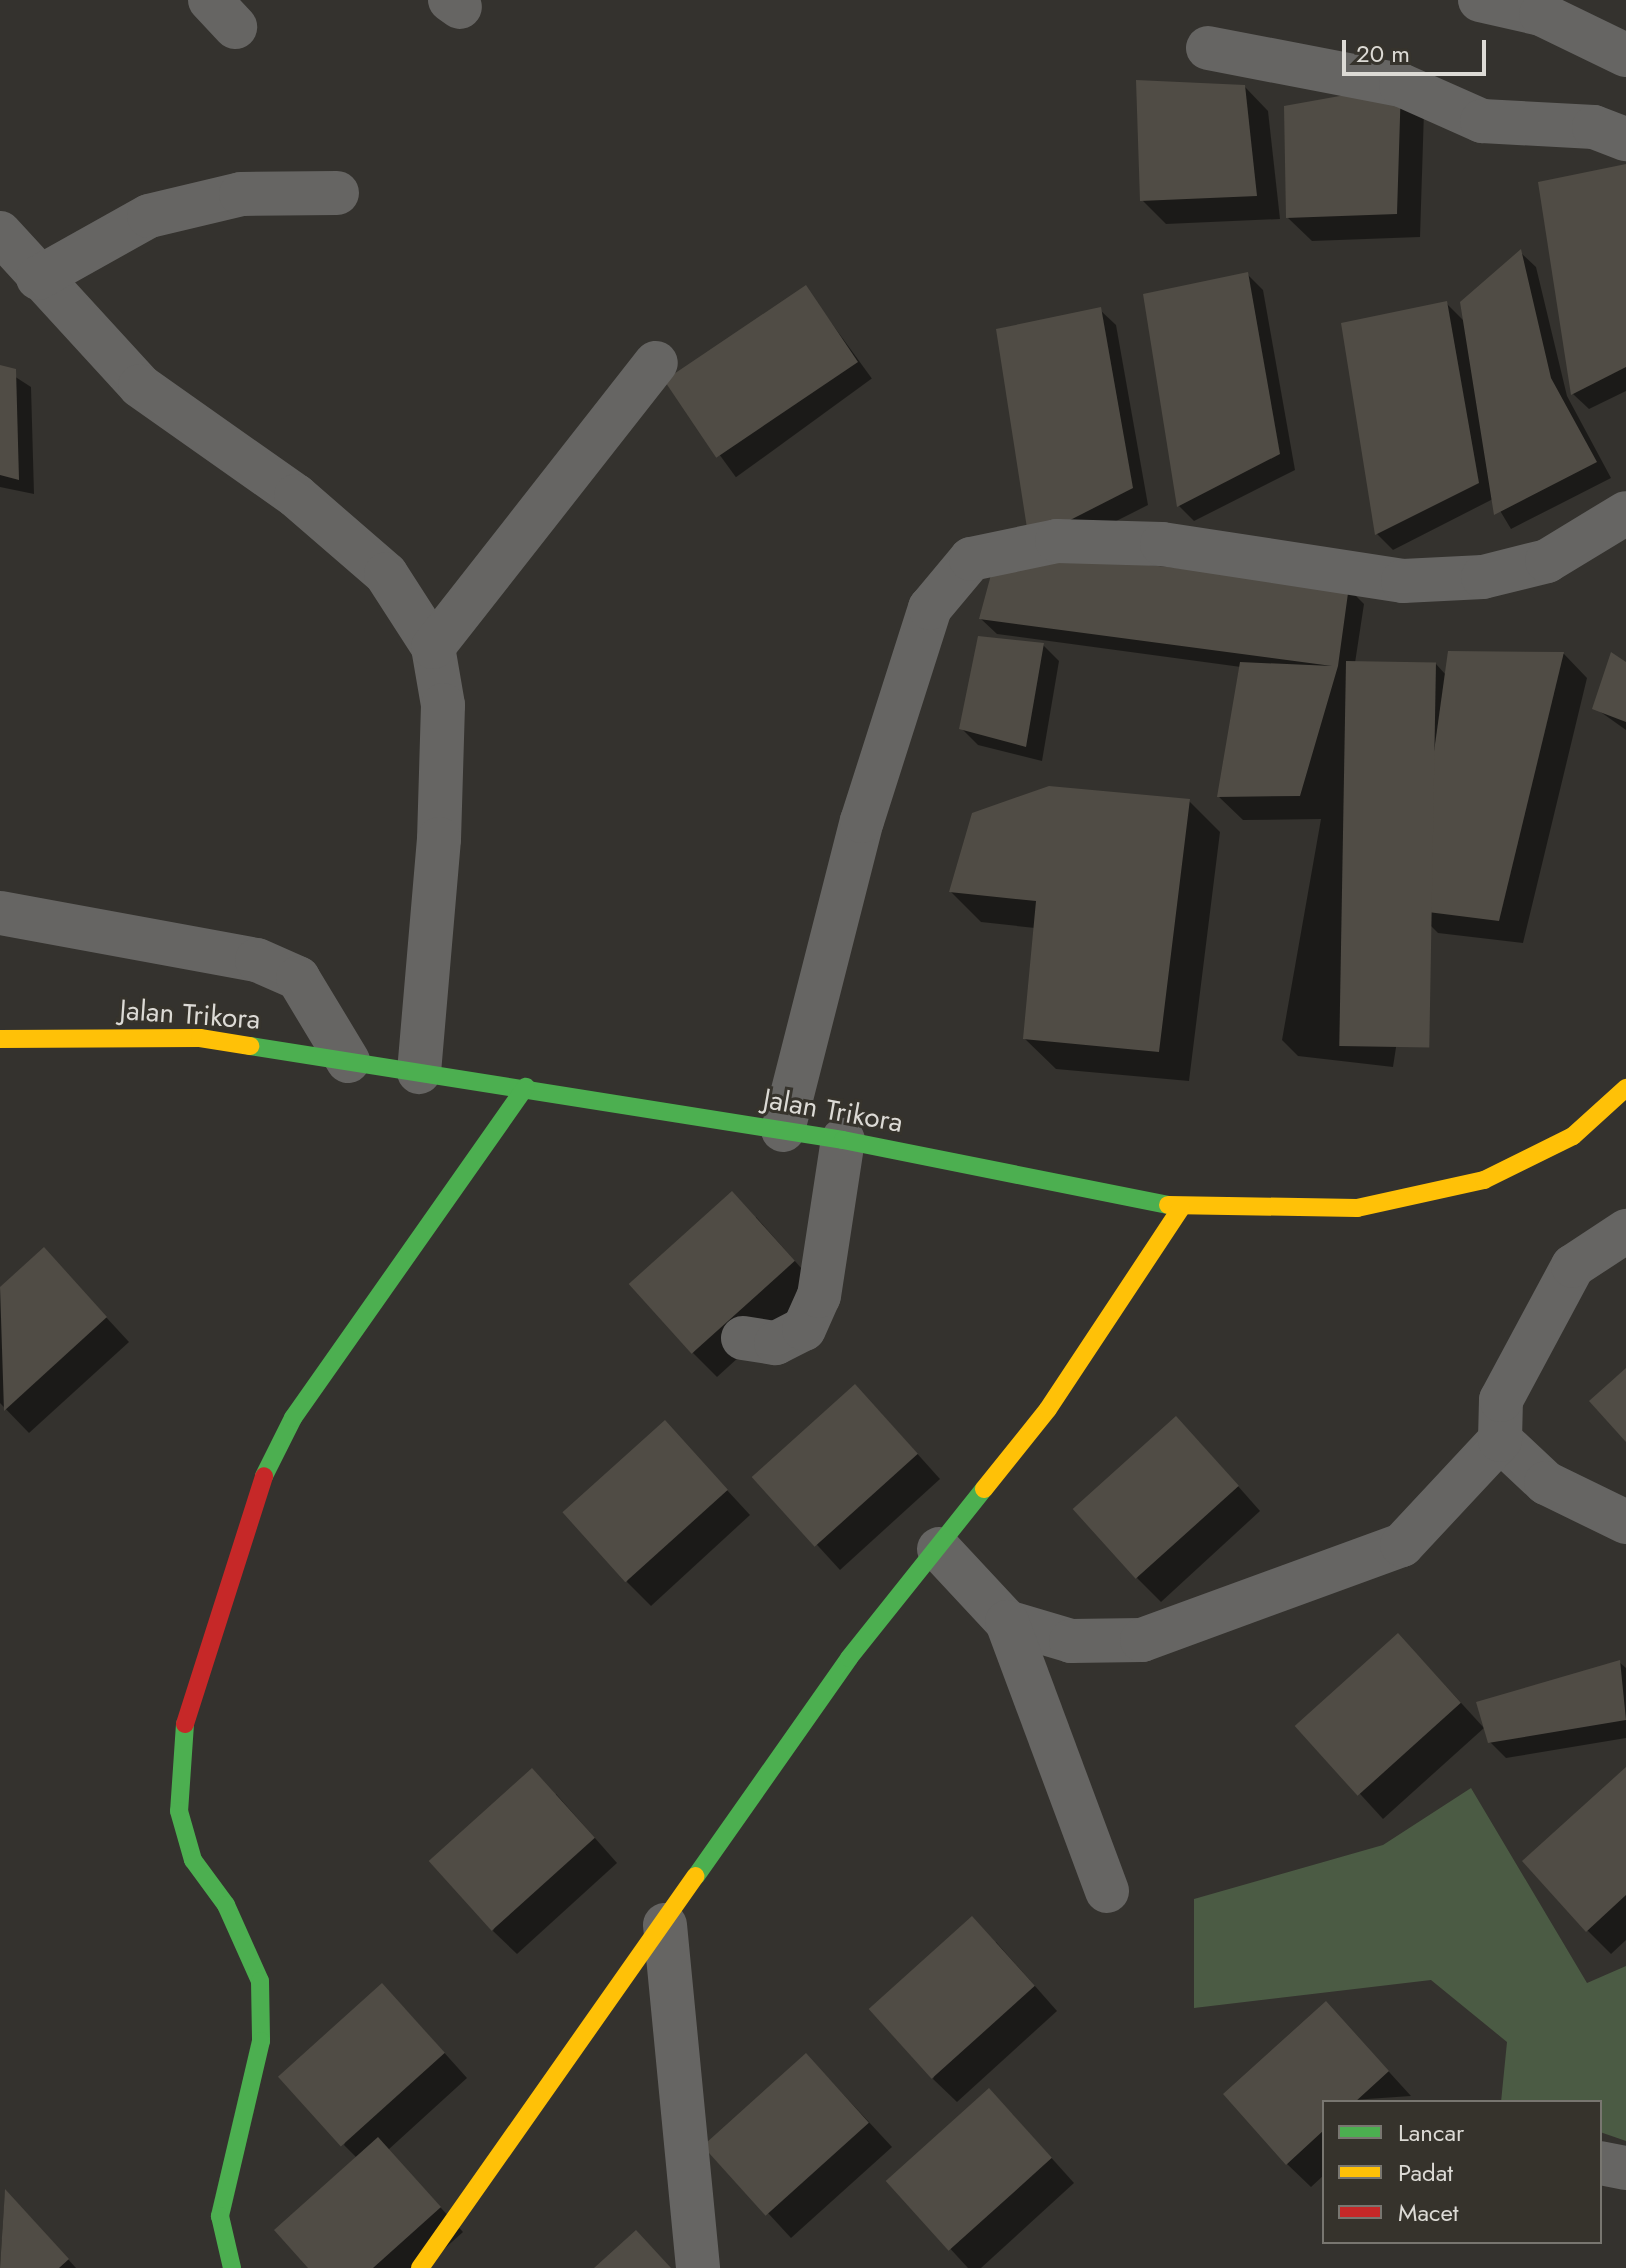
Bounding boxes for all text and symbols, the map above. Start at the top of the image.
scale bar [1346,24,1490,74]
text: 20 m [1356,36,1410,71]
street label: Jalan Trikora [118,993,262,1037]
street label: Jalan Trikora [761,1082,905,1140]
legend [1322,2100,1602,2244]
text: Lancar [1398,2115,1464,2150]
text: Padat [1398,2155,1453,2190]
text: Macet [1398,2195,1459,2230]

